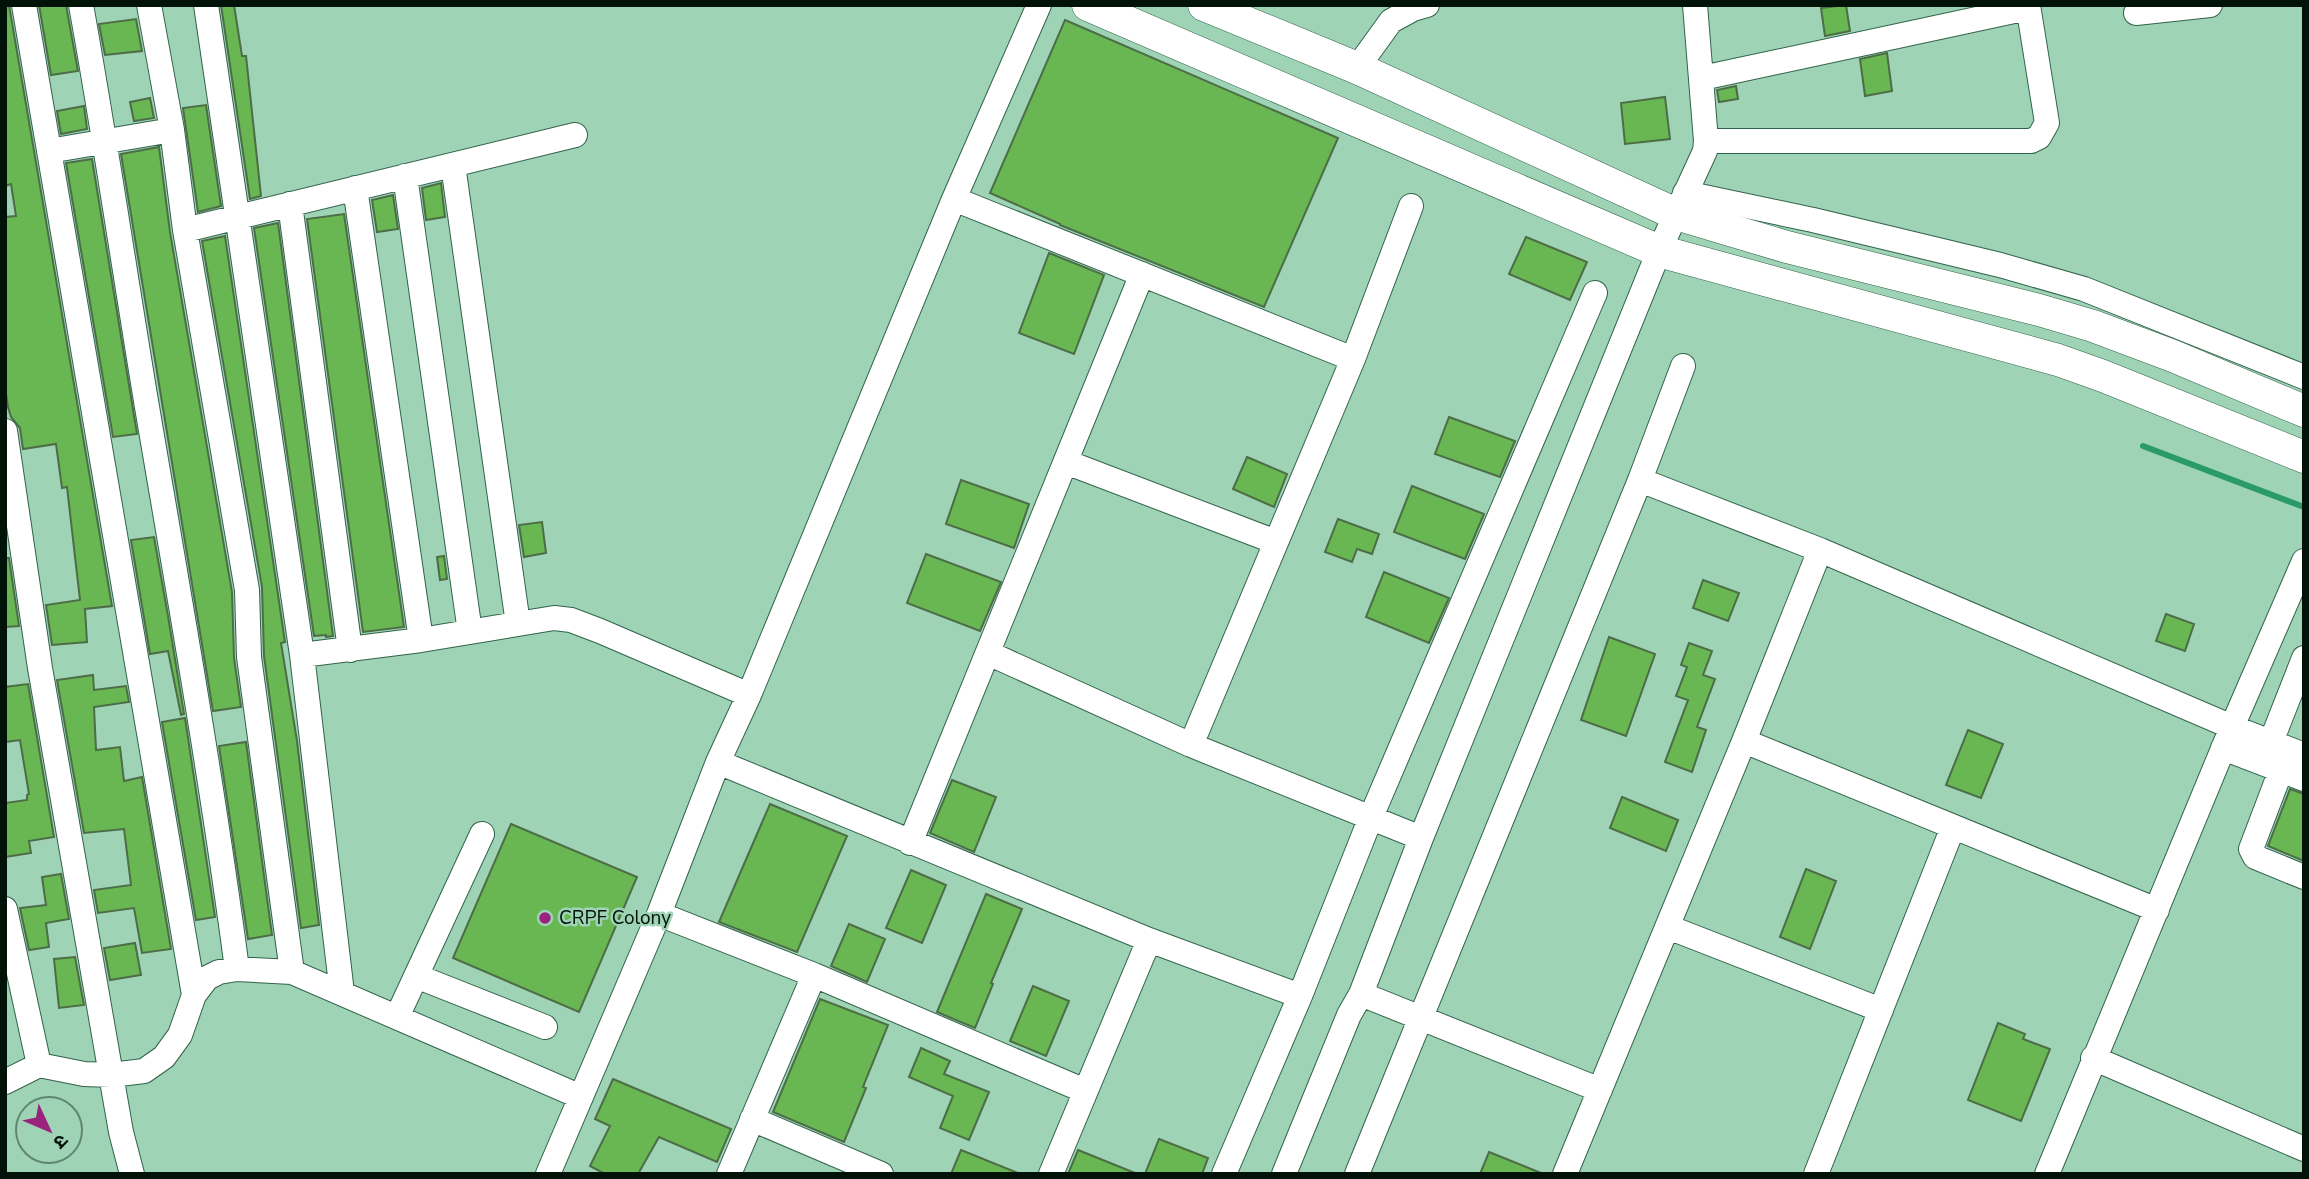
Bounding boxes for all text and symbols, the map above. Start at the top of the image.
place label: CRPF Colony [559,905,671,931]
marker: CRPF Colony [537,910,553,926]
north arrow [14,1095,84,1165]
text: उ [47,1128,74,1155]

